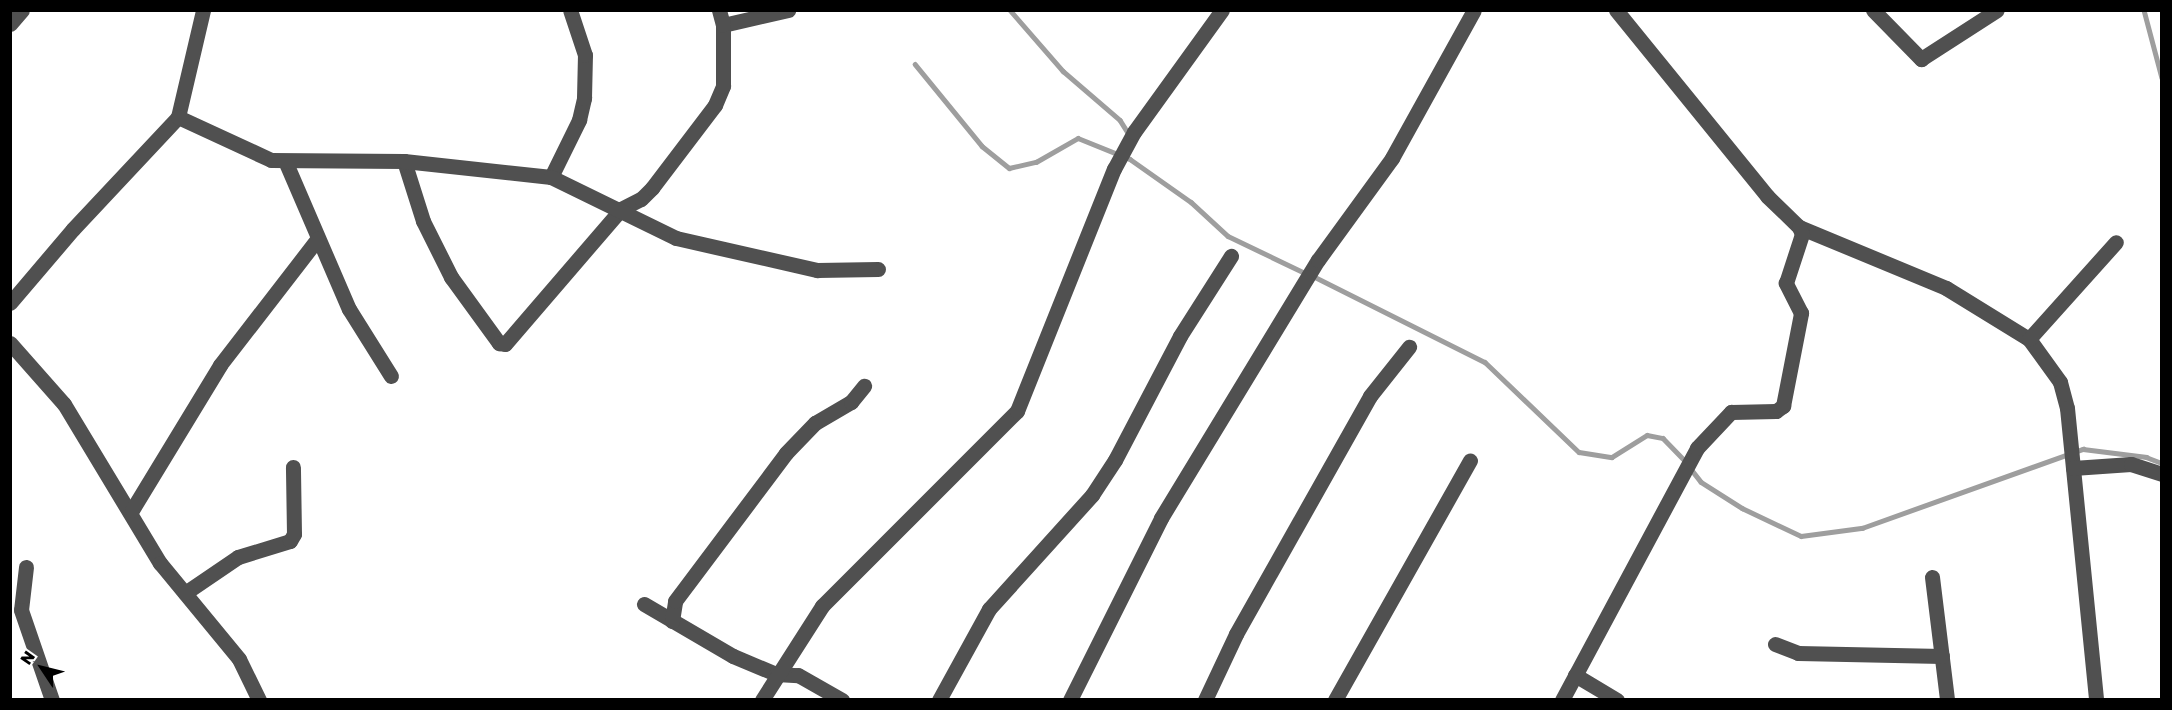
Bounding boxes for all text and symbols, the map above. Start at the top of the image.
north arrow [12,638,72,698]
text: N [16,647,39,668]

